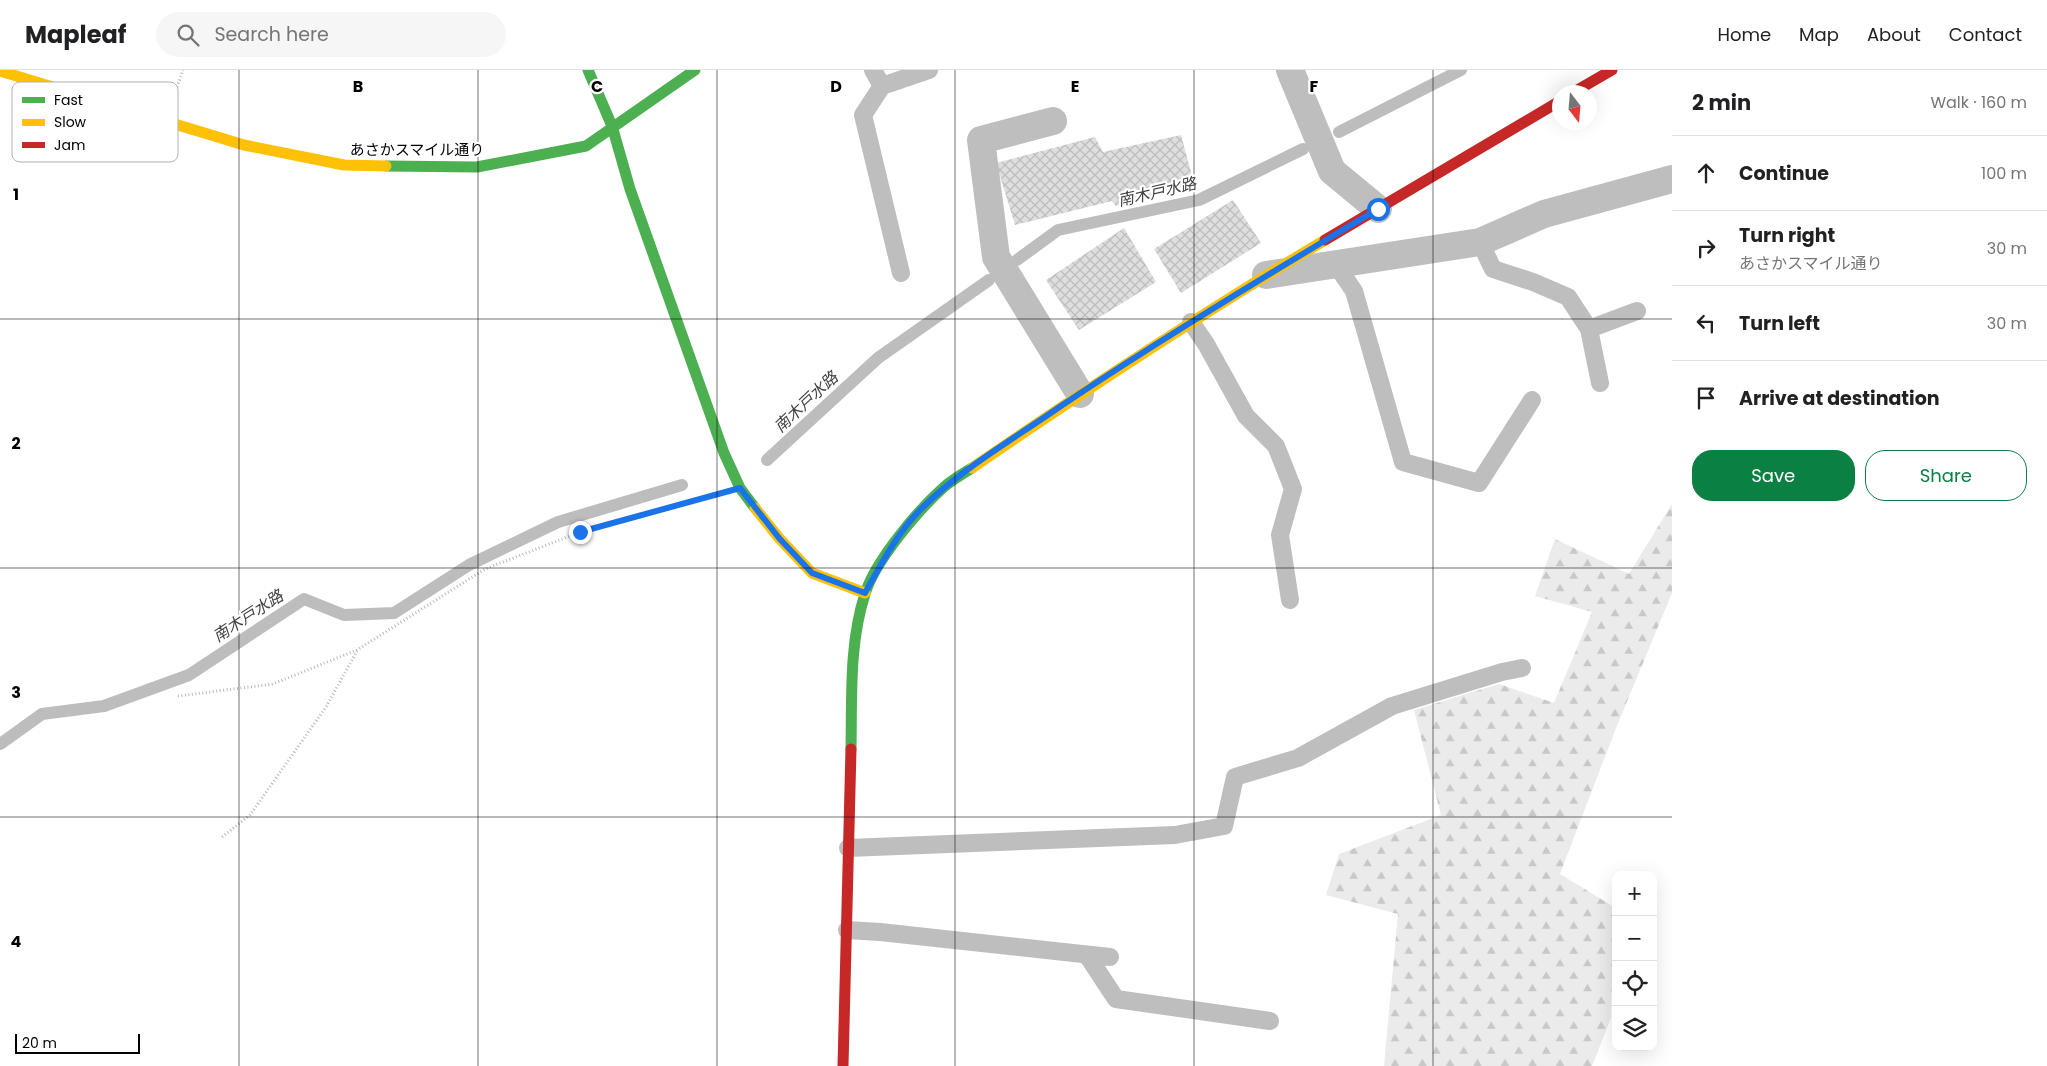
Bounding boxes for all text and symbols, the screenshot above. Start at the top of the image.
search box [156,12,506,57]
text: Mapleaf [25,18,126,51]
icon: search [174,21,202,49]
text: Search here [214,21,329,48]
text: Home [1717,22,1771,47]
text: Map [1799,22,1839,47]
text: About [1867,22,1921,47]
text: Contact [1949,22,2022,47]
text: B [353,75,363,98]
text: C [591,75,603,98]
text: D [830,75,842,98]
text: E [1071,75,1079,98]
text: F [1310,75,1319,98]
legend [12,82,178,162]
north arrow [1552,85,1597,130]
text: 2 min [1692,88,1751,117]
text: Fast [54,90,83,110]
text: Walk · 160 m [1930,91,2027,114]
text: Slow [54,112,87,132]
text: Jam [54,135,85,155]
street label: あさかスマイル通り [350,139,484,160]
icon: ahead [1692,159,1720,187]
text: Continue [1739,160,1829,187]
text: 100 m [1981,162,2027,185]
water label: 南木戸水路 [1115,171,1201,212]
text: 1 [13,183,19,206]
route start [1367,198,1390,221]
text: Turn right [1739,222,1835,249]
icon: right [1692,234,1720,262]
text: 30 m [1987,237,2027,260]
text: あさかスマイル通り [1739,252,1883,275]
icon: left [1692,309,1720,337]
text: Turn left [1739,310,1820,337]
text: 30 m [1987,312,2027,335]
water label: 南木戸水路 [769,365,845,438]
icon: arrive [1692,384,1720,412]
text: Arrive at destination [1739,385,1940,412]
text: 2 [11,432,21,455]
button: Save [1692,450,1855,501]
button: Share [1865,450,2027,501]
route end [569,521,592,544]
water label: 南木戸水路 [208,583,289,647]
text: 3 [11,681,21,704]
map controls [1612,871,1657,1051]
button: + [1612,871,1657,916]
button: − [1612,916,1657,961]
text: 4 [11,930,22,953]
button: locate [1612,961,1657,1006]
button: layers [1612,1006,1657,1051]
scale bar [15,1031,140,1054]
text: 20 m [22,1033,57,1053]

